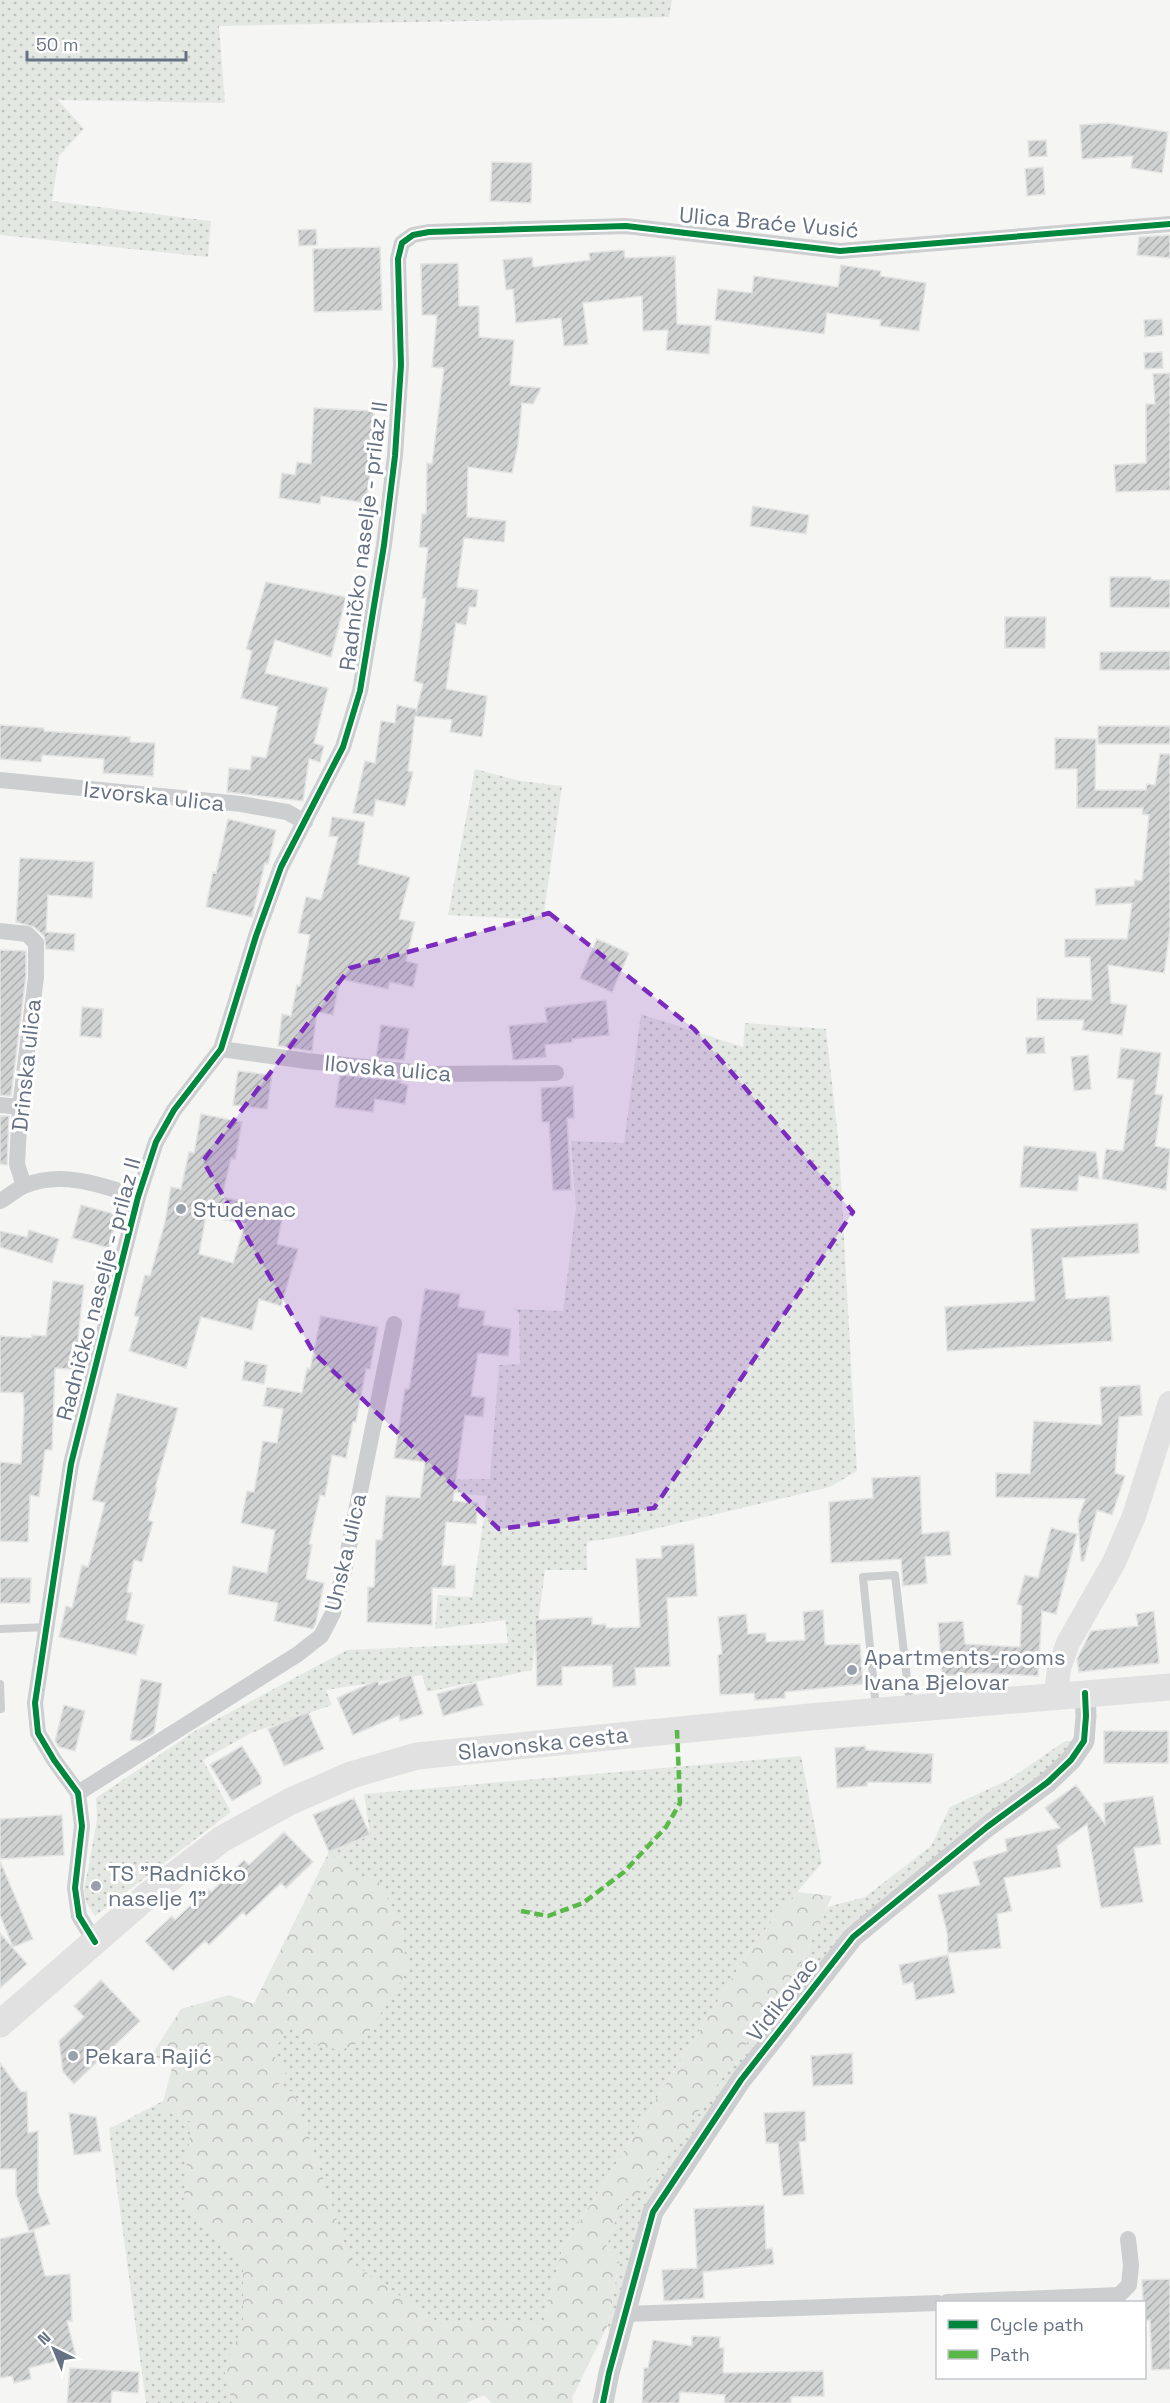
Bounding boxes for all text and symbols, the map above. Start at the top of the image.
scale bar [27,24,186,62]
text: 50 m [36,33,78,56]
street label: Ulica Braće Vusić [678,200,860,244]
street label: Radničko naselje - prilaz II [333,400,393,672]
street label: Izvorska ulica [82,775,226,817]
street label: Drinska ulica [5,997,47,1133]
street label: Ilovska ulica [324,1049,453,1088]
street label: Radničko naselje - prilaz II [49,1154,147,1424]
place label: Studenac [193,1195,296,1223]
marker: Studenac [174,1202,188,1216]
street label: Unska ulica [318,1490,372,1613]
place label: Apartments-rooms Ivana Bjelovar [864,1643,1066,1696]
marker: Apartments-rooms Ivana Bjelovar [845,1663,859,1677]
street label: Slavonska cesta [456,1720,630,1766]
place label: TS "Radničko naselje 1" [108,1859,246,1912]
marker: TS "Radničko naselje 1" [89,1879,103,1893]
street label: Vidikovac [740,1951,824,2047]
place label: Pekara Rajić [85,2042,212,2070]
marker: Pekara Rajić [66,2049,80,2063]
legend [936,2301,1146,2379]
text: Cycle path [990,2313,1084,2336]
north arrow [24,2319,84,2379]
text: N [33,2327,55,2350]
text: Path [990,2343,1030,2366]

